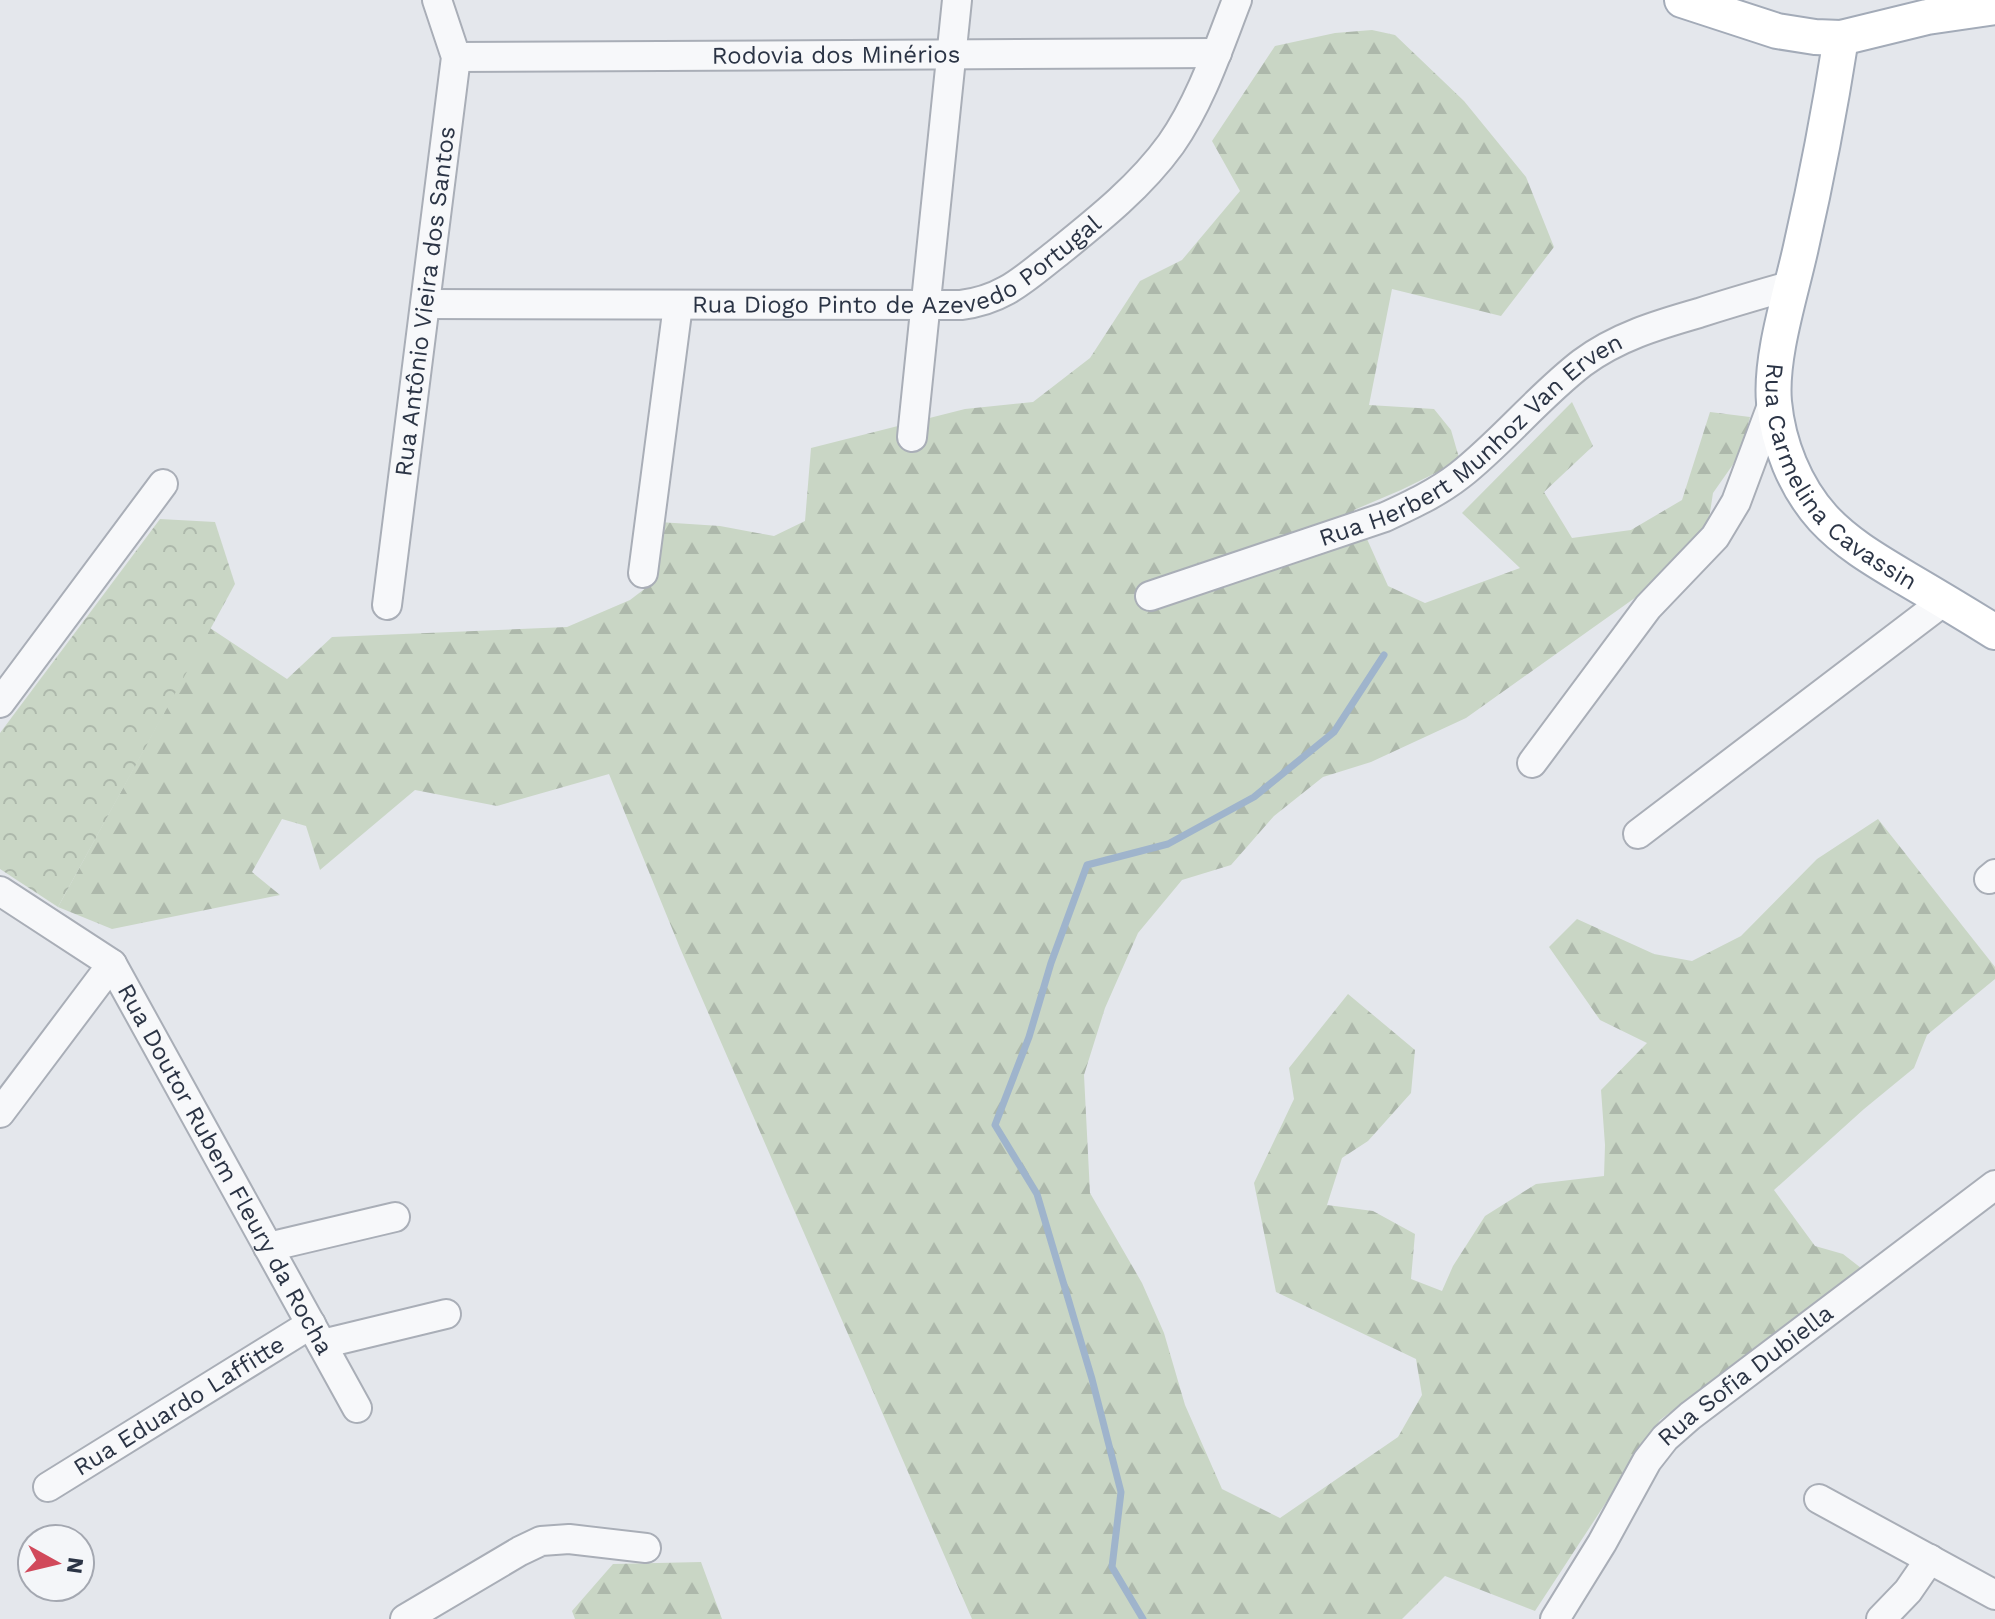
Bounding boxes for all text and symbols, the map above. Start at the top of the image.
street label: Rodovia dos Minérios [712,40,960,70]
street label: Rua Antônio Vieira dos Santos [389,125,461,478]
street label: Rua Diogo Pinto de Azevedo Portugal [692,209,1107,319]
street label: Rua Herbert Munhoz Van Erven [1315,328,1627,552]
street label: Rua Carmelina Cavassin [1759,362,1922,596]
street label: Rua Doutor Rubem Fleury da Rocha [112,979,339,1359]
street label: Rua Sofia Dubiella [1652,1299,1838,1452]
street label: Rua Eduardo Laffitte [68,1330,289,1482]
north arrow [16,1523,96,1603]
text: N [62,1556,89,1576]

